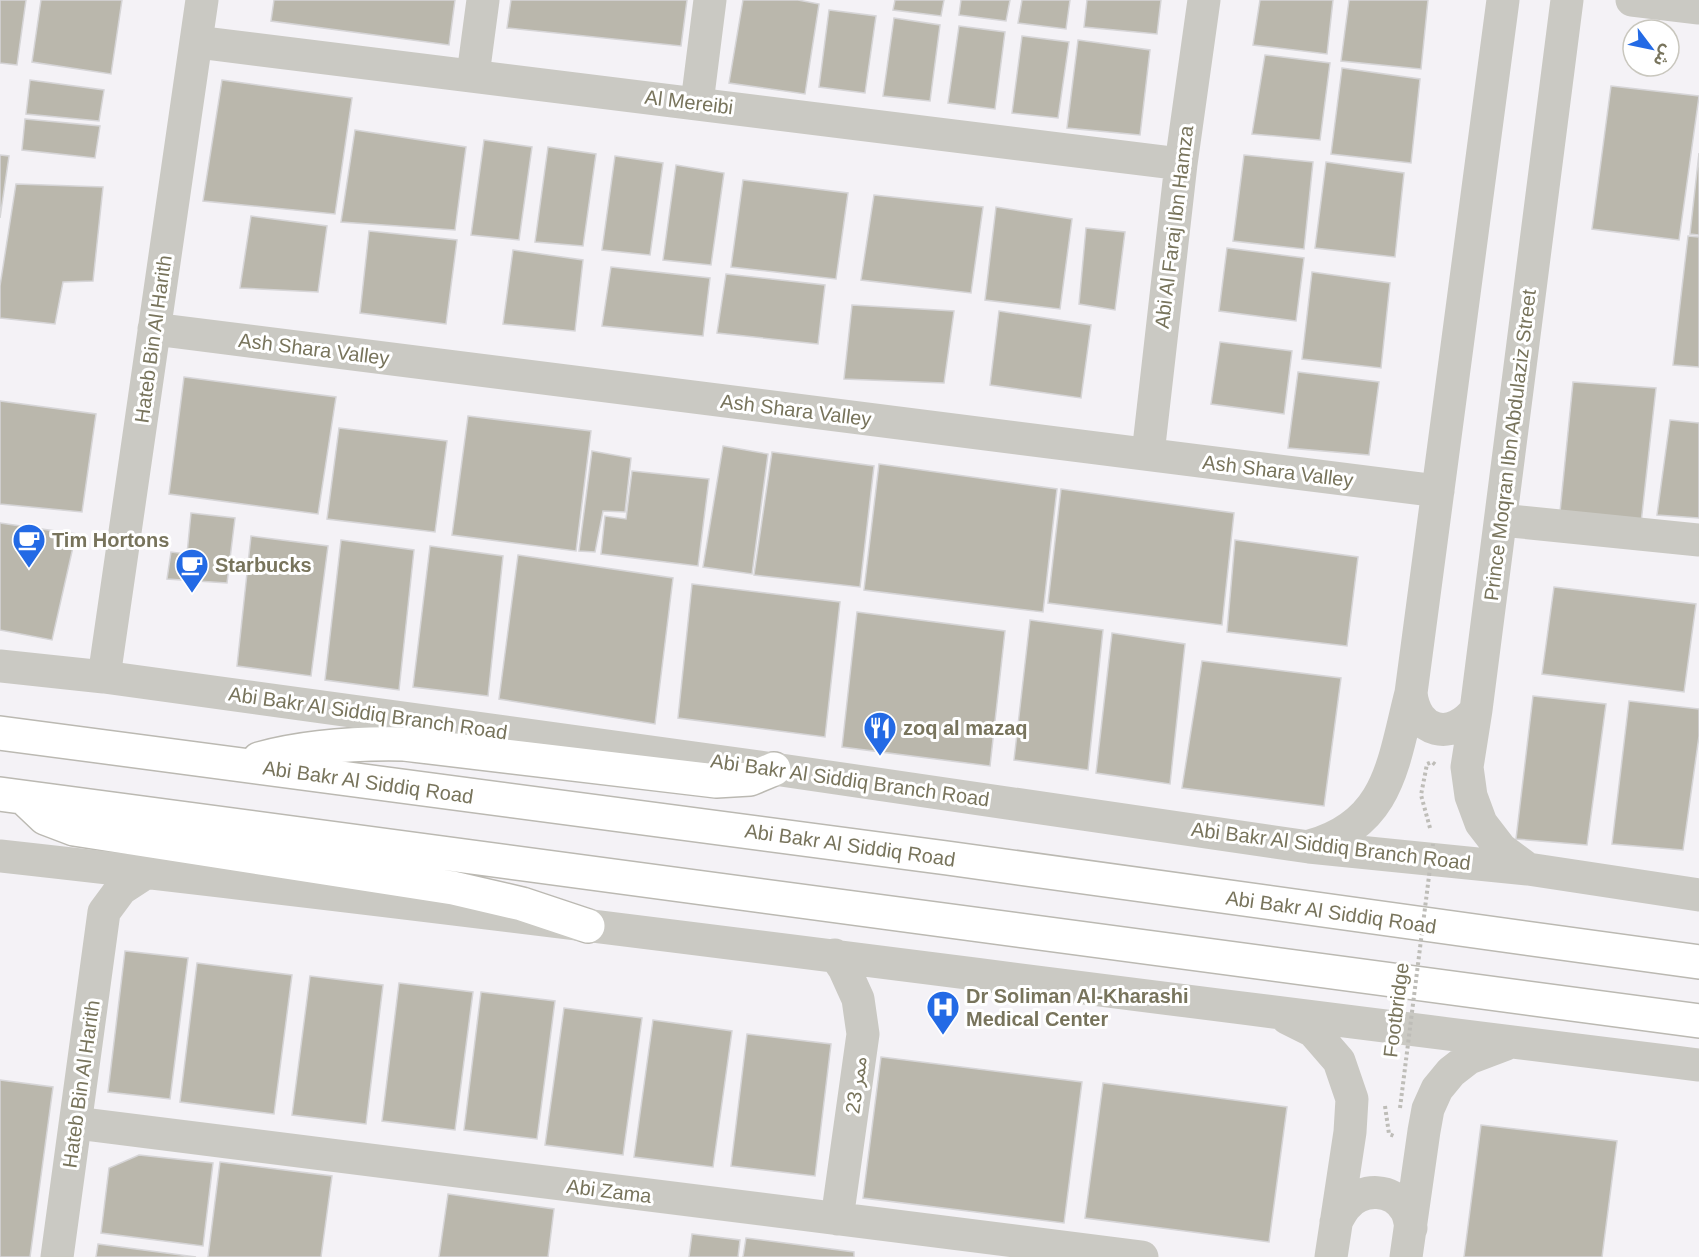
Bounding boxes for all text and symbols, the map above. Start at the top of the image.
north arrow [1621,18,1681,78]
text: ش [1649,41,1676,70]
street label: Al Mereibi [644,86,734,118]
street label: Abi Al Faraj Ibn Hamza [1151,123,1197,330]
street label: Hateb Bin Al Harith [130,254,176,424]
street label: Prince Moqran Ibn Abdulaziz Street [1480,288,1540,602]
street label: Ash Shara Valley [237,329,391,369]
street label: Ash Shara Valley [719,390,873,430]
street label: Ash Shara Valley [1201,451,1355,491]
cafe icon: Tim Hortons [11,522,47,569]
place label: Tim Hortons [52,529,169,551]
cafe icon: Starbucks [174,547,210,594]
place label: Starbucks [215,554,312,576]
street label: Abi Bakr Al Siddiq Branch Road [227,683,509,743]
restaurant icon: zoq al mazaq [862,710,898,757]
place label: zoq al mazaq [903,717,1027,739]
street label: Abi Bakr Al Siddiq Branch Road [709,750,991,810]
street label: Abi Bakr Al Siddiq Road [261,756,475,808]
street label: Abi Bakr Al Siddiq Branch Road [1190,818,1472,874]
street label: Abi Bakr Al Siddiq Road [743,819,957,871]
street label: Abi Bakr Al Siddiq Road [1224,886,1438,938]
street label: Footbridge [1379,961,1413,1059]
place label: Dr Soliman Al-Kharashi Medical Center [966,985,1189,1030]
hospital icon: Dr Soliman Al-Kharashi Medical Center [925,989,961,1036]
street label: Hateb Bin Al Harith [58,999,104,1169]
street label: ممر 23 [841,1055,872,1115]
street label: Abi Zama [565,1175,654,1207]

